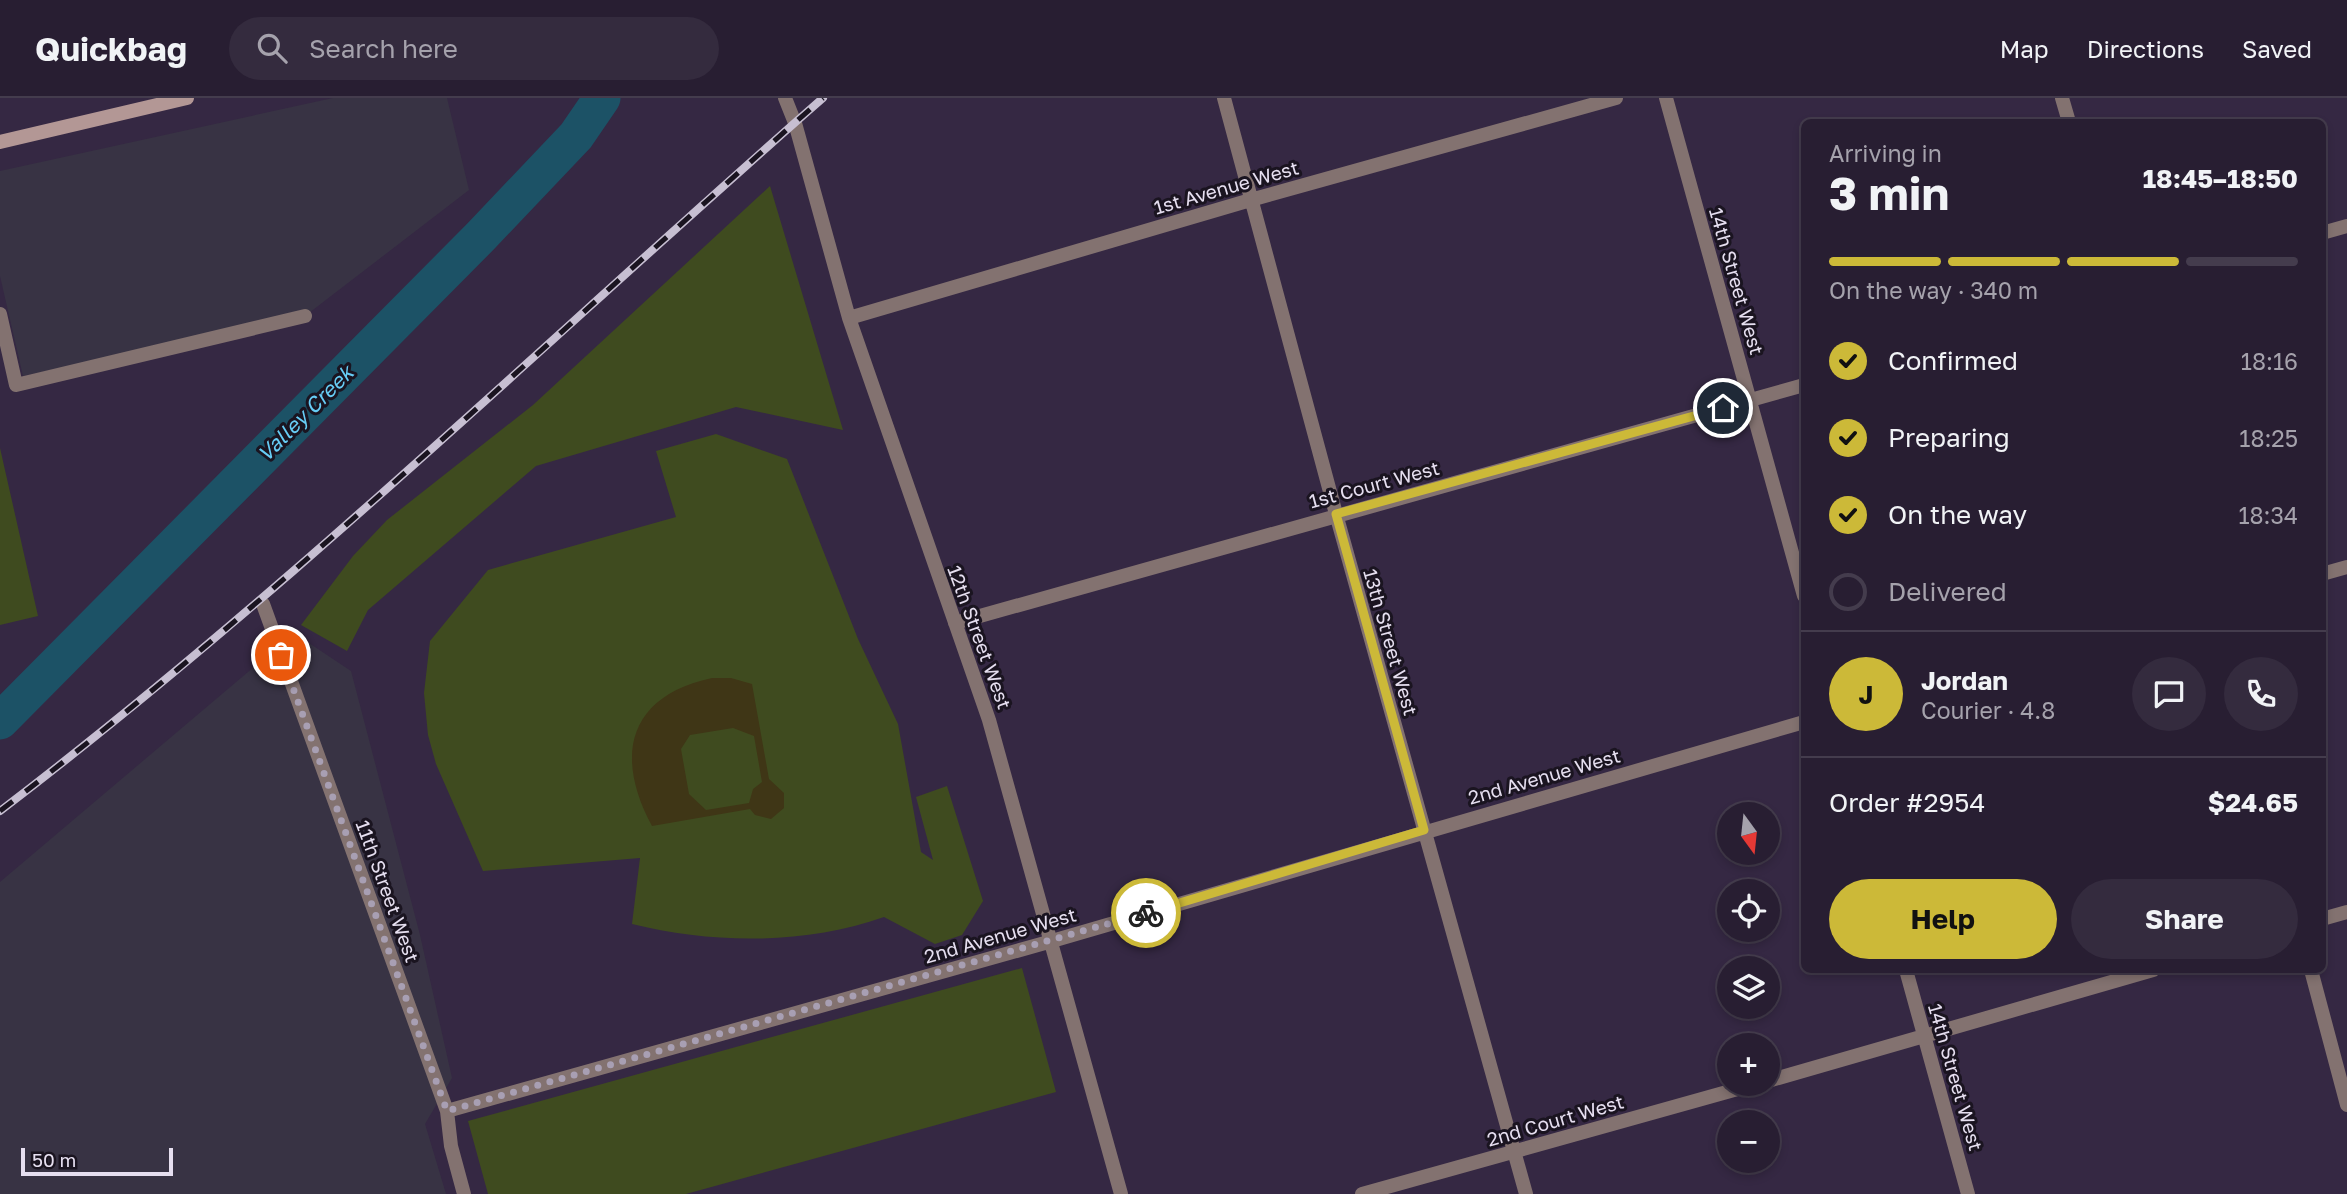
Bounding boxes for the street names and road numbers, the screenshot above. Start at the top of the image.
street label: 1st Avenue West [1151,155,1301,219]
street label: 14th Street West [1705,205,1769,357]
street label: 1st Court West [1306,456,1442,512]
street label: 12th Street West [943,562,1017,712]
street label: 13th Street West [1359,566,1423,718]
street label: 2nd Avenue West [1465,743,1623,809]
street label: 11th Street West [352,817,424,965]
street label: 2nd Avenue West [921,902,1079,968]
street label: 14th Street West [1924,1001,1988,1153]
street label: 2nd Court West [1484,1089,1626,1151]

